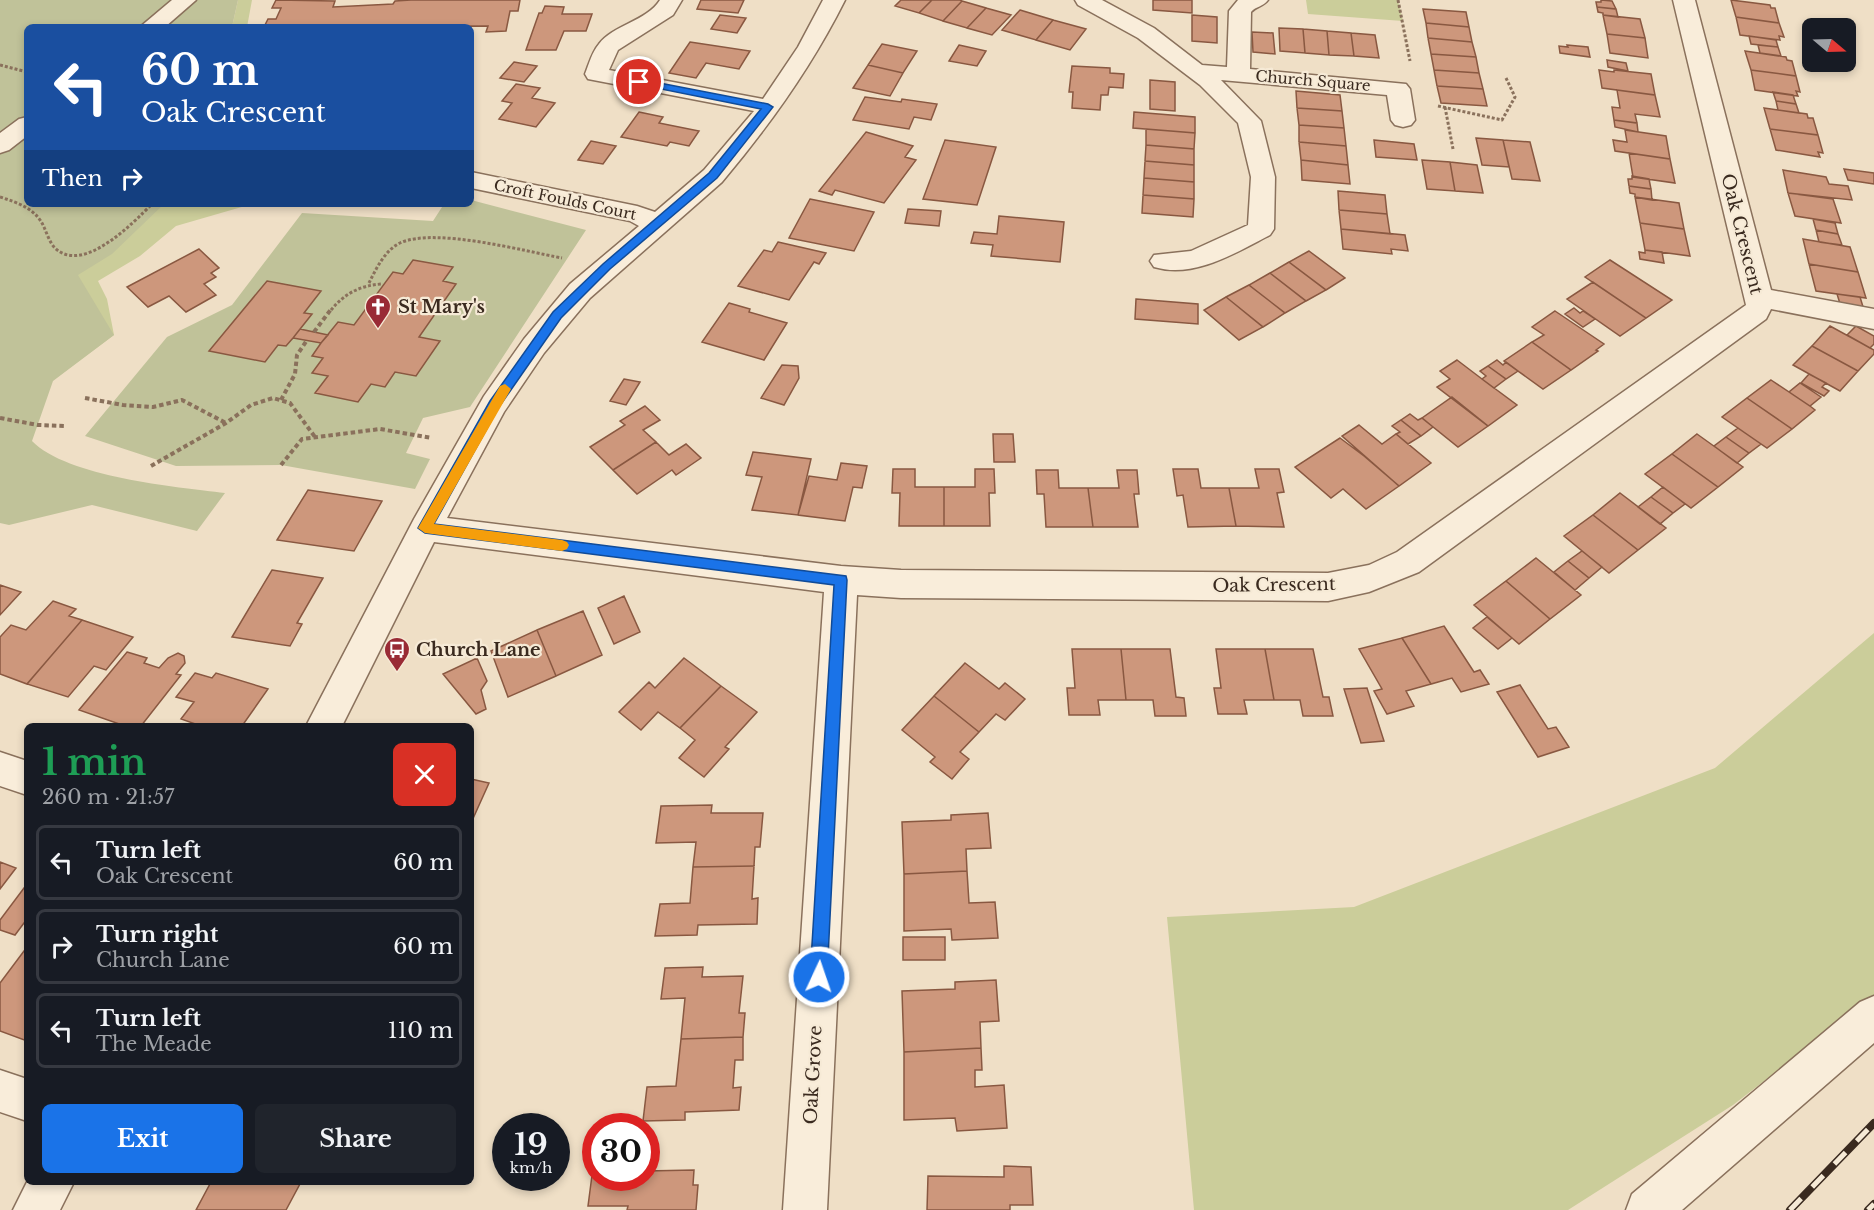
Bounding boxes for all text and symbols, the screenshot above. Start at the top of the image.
north arrow [1802,18,1856,72]
map controls [1802,18,1856,72]
text: 60 m [141,44,259,96]
icon: left [42,48,120,126]
pin [613,56,664,107]
icon: arrive [622,65,655,98]
street label: Church Square [1255,66,1371,95]
text: Oak Crescent [141,96,326,129]
icon: right [115,162,148,195]
text: Then [42,165,103,192]
street label: Oak Crescent [1716,171,1768,297]
street label: Croft Foulds Court [492,175,638,224]
church icon: St Mary's [363,292,393,330]
place label: St Mary's [398,296,485,318]
street label: Oak Crescent [1212,573,1336,597]
bus stop icon: Church Lane [382,635,412,673]
place label: Church Lane [416,639,541,661]
text: 1 min [42,740,146,785]
button: close [393,743,456,806]
text: 260 m · 21:57 [42,785,174,809]
text: Turn left [96,837,201,864]
icon: left [45,846,78,879]
text: 60 m [393,849,453,876]
text: Oak Crescent [96,864,233,888]
text: Turn right [96,921,218,948]
icon: right [45,930,78,963]
text: 60 m [393,933,453,960]
position arrow [787,945,851,1009]
text: Church Lane [96,948,230,972]
text: Turn left [96,1005,201,1032]
icon: left [45,1014,78,1047]
text: 110 m [388,1017,453,1044]
street label: Oak Grove [799,1025,827,1125]
text: The Meade [96,1032,212,1056]
button: Exit [42,1104,243,1173]
button: Share [255,1104,456,1173]
speed limit sign: 30 [582,1113,660,1191]
text: 19 [514,1126,548,1163]
text: km/h [510,1158,552,1177]

